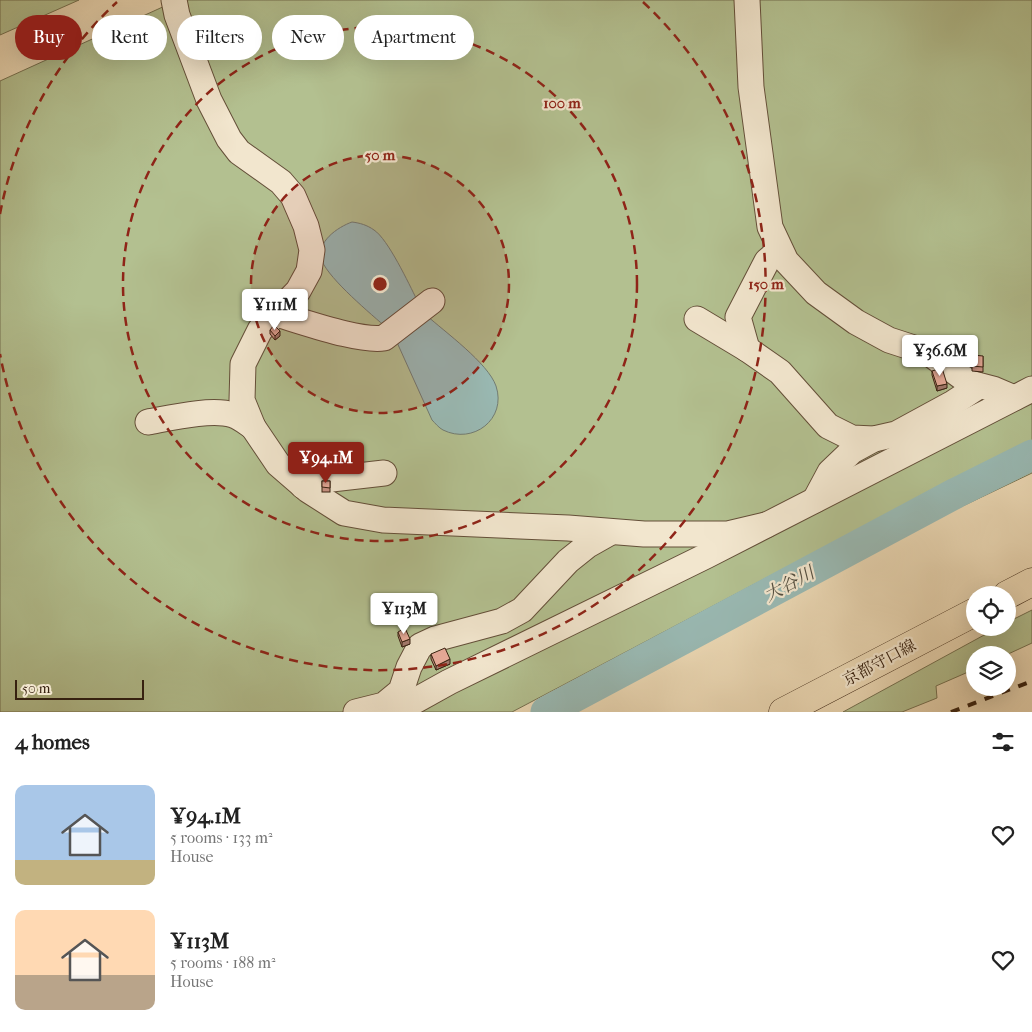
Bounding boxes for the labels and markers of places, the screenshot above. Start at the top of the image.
centre of rings [371,275,389,293]
pin: ¥111M [240,288,310,331]
pin: ¥36.6M [899,334,981,377]
pin: ¥94.1M [285,442,367,484]
pin: ¥113M [369,592,439,635]

